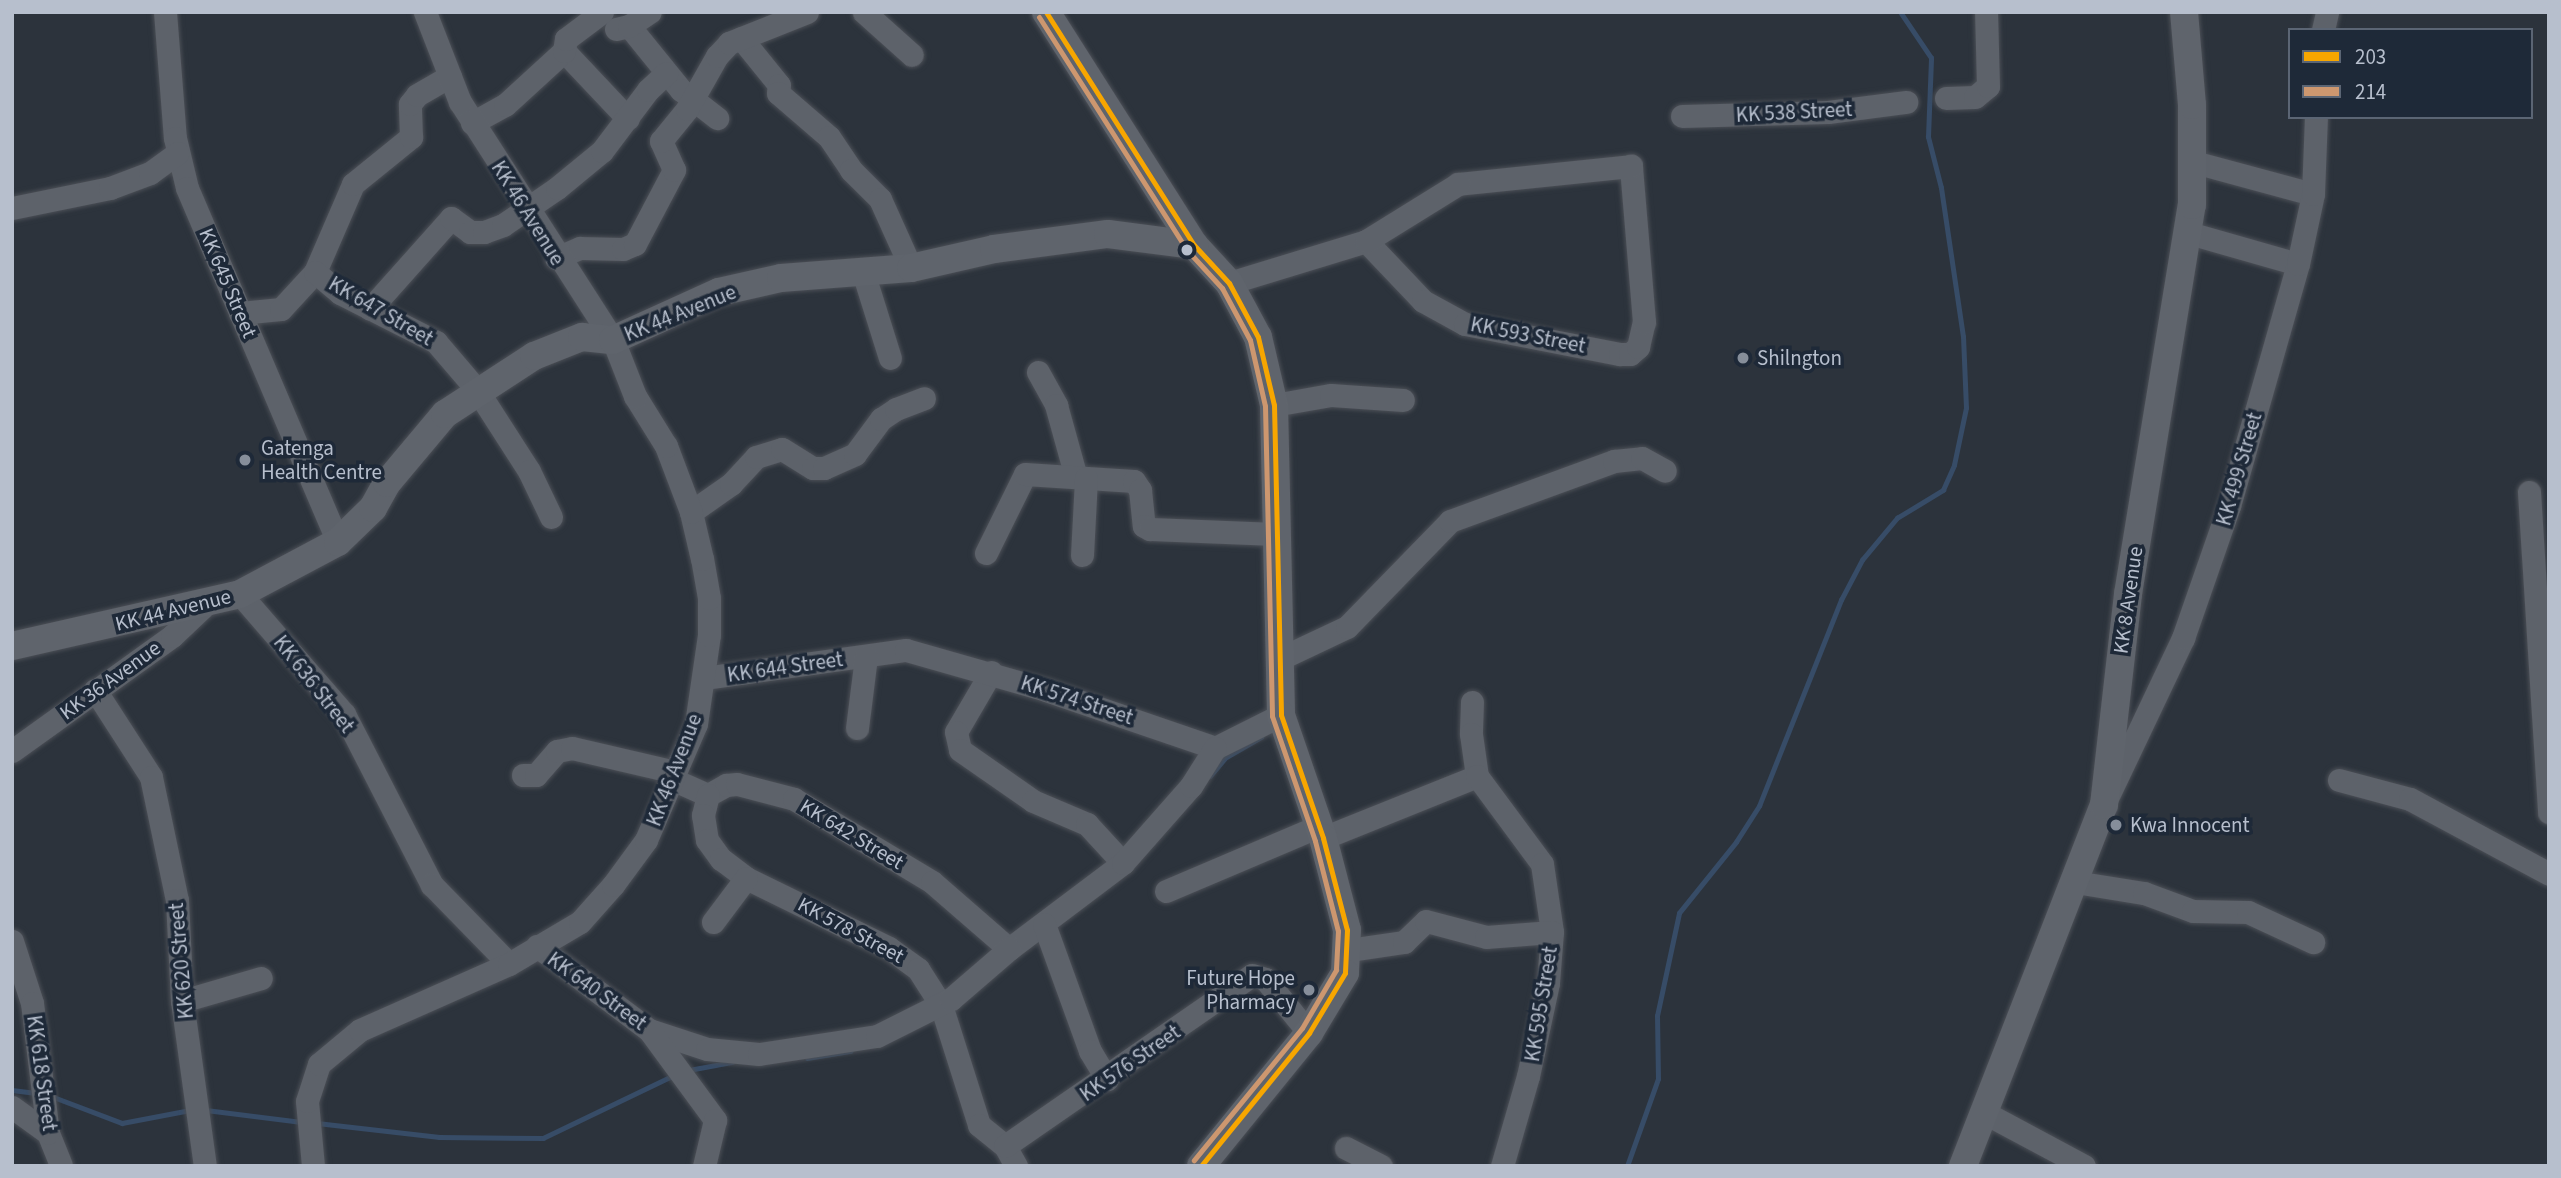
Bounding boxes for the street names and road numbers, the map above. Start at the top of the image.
street label: KK 538 Street [1735,96,1853,128]
street label: KK 46 Avenue [486,156,570,270]
street label: KK 645 Street [194,224,262,342]
street label: KK 647 Street [324,271,438,351]
street label: KK 44 Avenue [620,279,740,347]
street label: KK 593 Street [1468,312,1588,358]
street label: KK 499 Street [2211,409,2267,529]
street label: KK 8 Avenue [2108,545,2148,655]
street label: KK 44 Avenue [113,583,233,637]
street label: KK 636 Street [268,630,360,738]
street label: KK 36 Avenue [55,635,165,725]
street label: KK 644 Street [725,646,845,688]
street label: KK 574 Street [1018,670,1136,730]
street label: KK 46 Avenue [641,710,707,830]
street label: KK 642 Street [796,793,908,875]
street label: KK 578 Street [794,891,908,969]
street label: KK 620 Street [163,902,199,1020]
street label: KK 595 Street [1519,944,1563,1064]
street label: KK 640 Street [542,947,652,1035]
street label: KK 618 Street [21,1013,63,1133]
street label: KK 576 Street [1075,1019,1185,1107]

